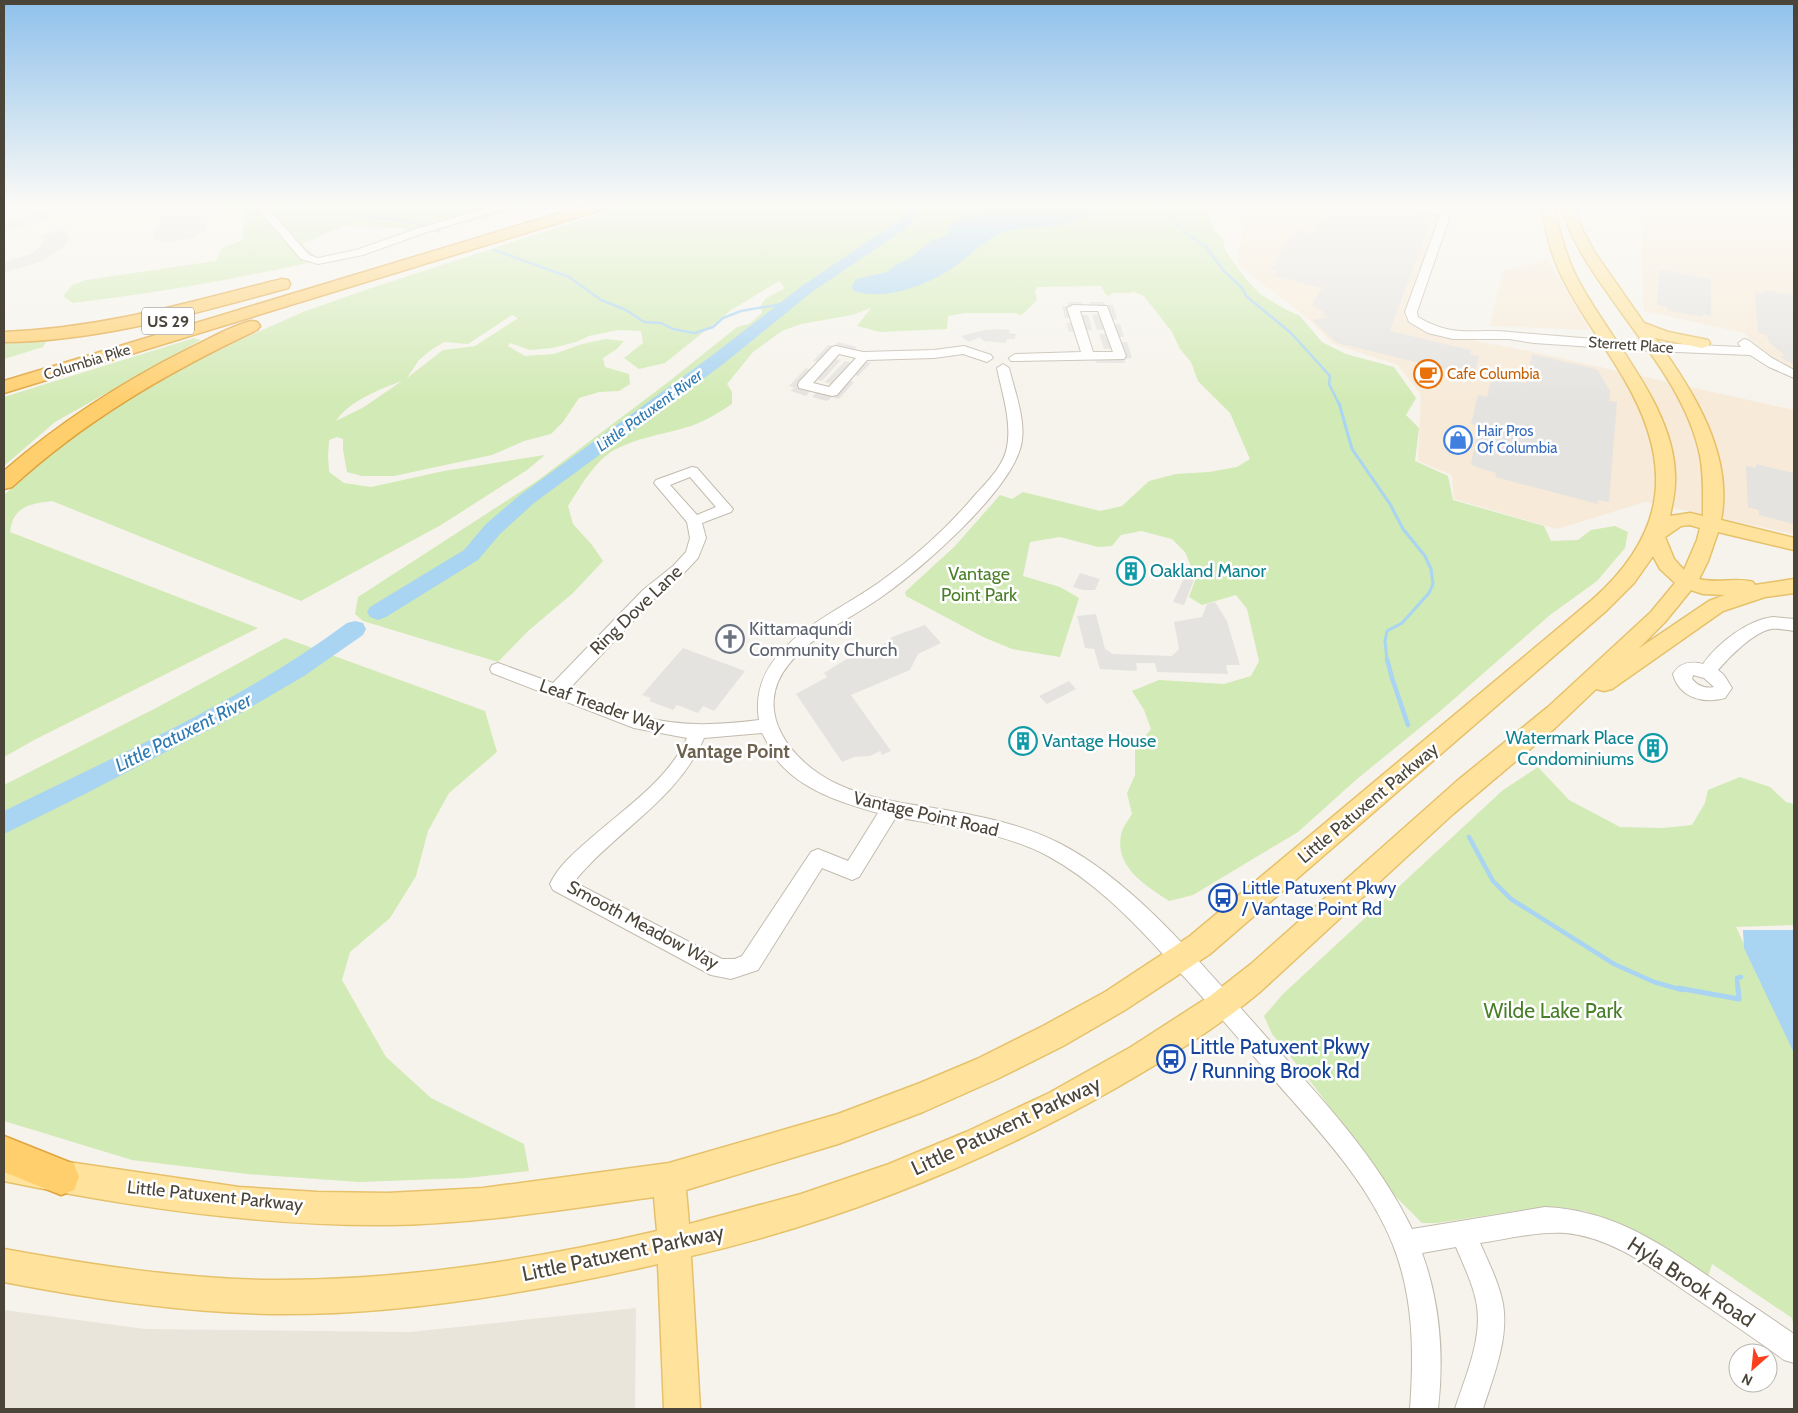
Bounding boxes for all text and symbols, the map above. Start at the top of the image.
road number: US 29 [142,308,194,334]
street label: Sterrett Place [1588,333,1674,357]
street label: Columbia Pike [41,340,133,384]
cafe icon: Cafe Columbia [1413,359,1443,389]
water label: Little Patuxent River [593,365,707,455]
place label: Cafe Columbia [1447,365,1541,383]
place label: Hair Pros Of Columbia [1477,422,1558,457]
shop icon: Hair Pros Of Columbia [1443,425,1473,455]
building icon: Oakland Manor [1116,556,1146,586]
place label: Oakland Manor [1150,560,1267,582]
street label: Ring Dove Lane [585,561,687,659]
park label: Vantage Point Park [941,563,1018,606]
place label: Kittamaqundi Community Church [749,618,897,661]
church icon: Kittamaqundi Community Church [715,624,745,654]
street label: Leaf Treader Way [537,674,667,738]
water label: Little Patuxent River [111,688,256,777]
building icon: Vantage House [1008,726,1038,756]
place label: Watermark Place Condominiums [1506,727,1634,770]
place label: Vantage House [1042,730,1156,752]
building icon: Watermark Place Condominiums [1638,733,1668,763]
street label: Little Patuxent Parkway [1293,738,1443,868]
district label: Vantage Point [676,740,790,763]
street label: Vantage Point Road [851,787,1001,841]
street label: Smooth Meadow Way [563,876,723,974]
place label: Little Patuxent Pkwy / Vantage Point Rd [1241,877,1396,920]
bus stop icon: Little Patuxent Pkwy / Vantage Point Rd [1208,883,1238,913]
park label: Wilde Lake Park [1483,998,1623,1023]
place label: Little Patuxent Pkwy / Running Brook Rd [1189,1034,1370,1083]
bus stop icon: Little Patuxent Pkwy / Running Brook Rd [1156,1044,1186,1074]
street label: Little Patuxent Parkway [907,1071,1105,1180]
street label: Little Patuxent Parkway [126,1176,304,1216]
street label: Little Patuxent Parkway [520,1219,727,1286]
street label: Hyla Brook Road [1623,1231,1760,1332]
north arrow [1728,1343,1778,1393]
text: N [1739,1369,1756,1390]

